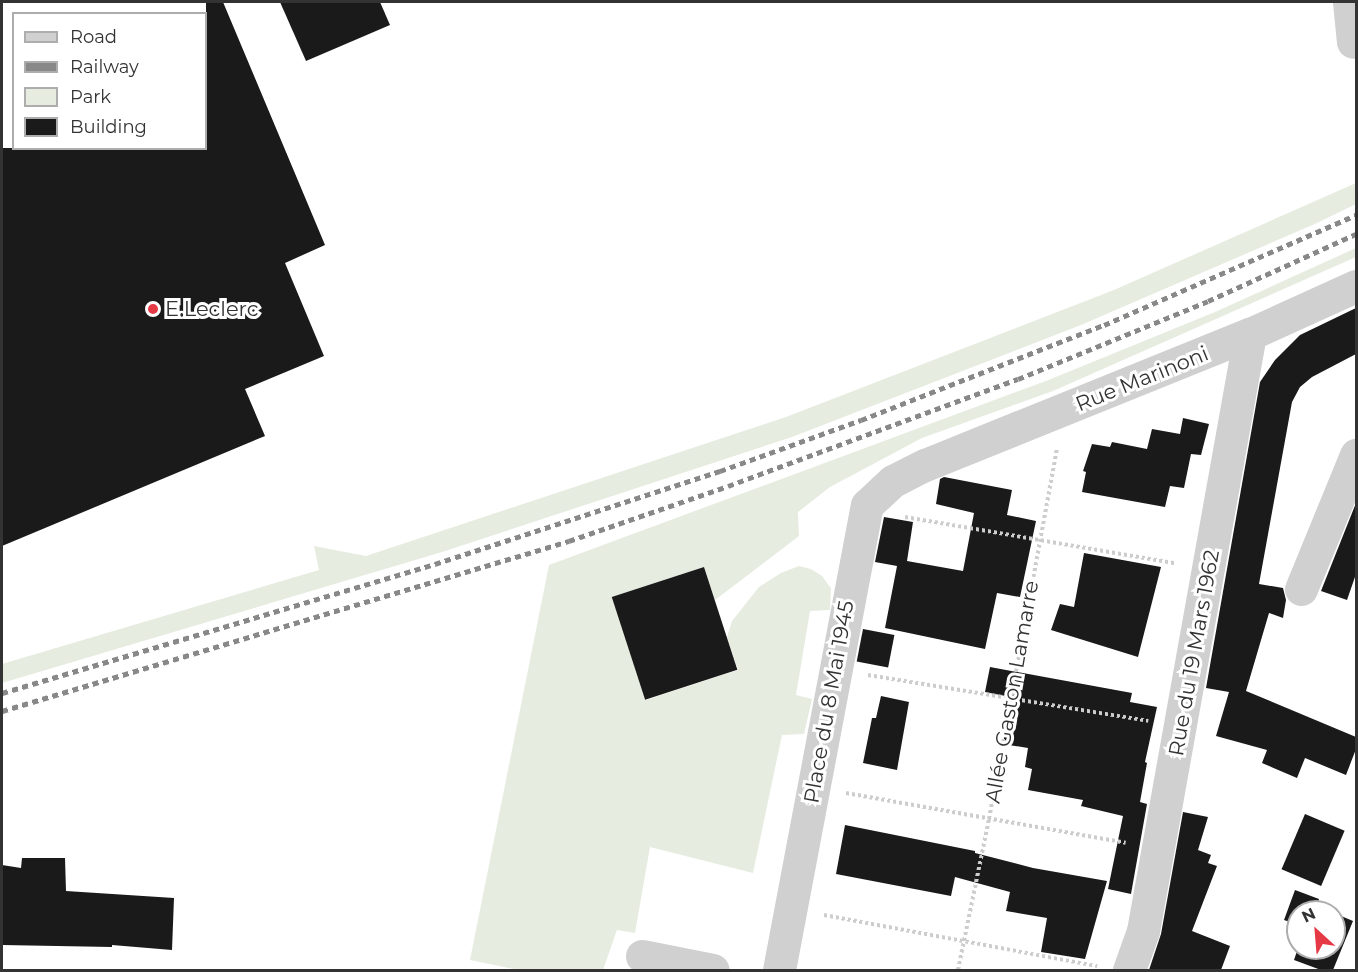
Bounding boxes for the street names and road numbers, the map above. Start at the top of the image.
street label: Rue Marinoni [1072,341,1212,417]
street label: Rue du 19 Mars 1962 [1163,548,1225,758]
street label: Allée Gaston Lamarre [980,579,1044,805]
street label: Place du 8 Mai 1945 [799,599,859,805]

